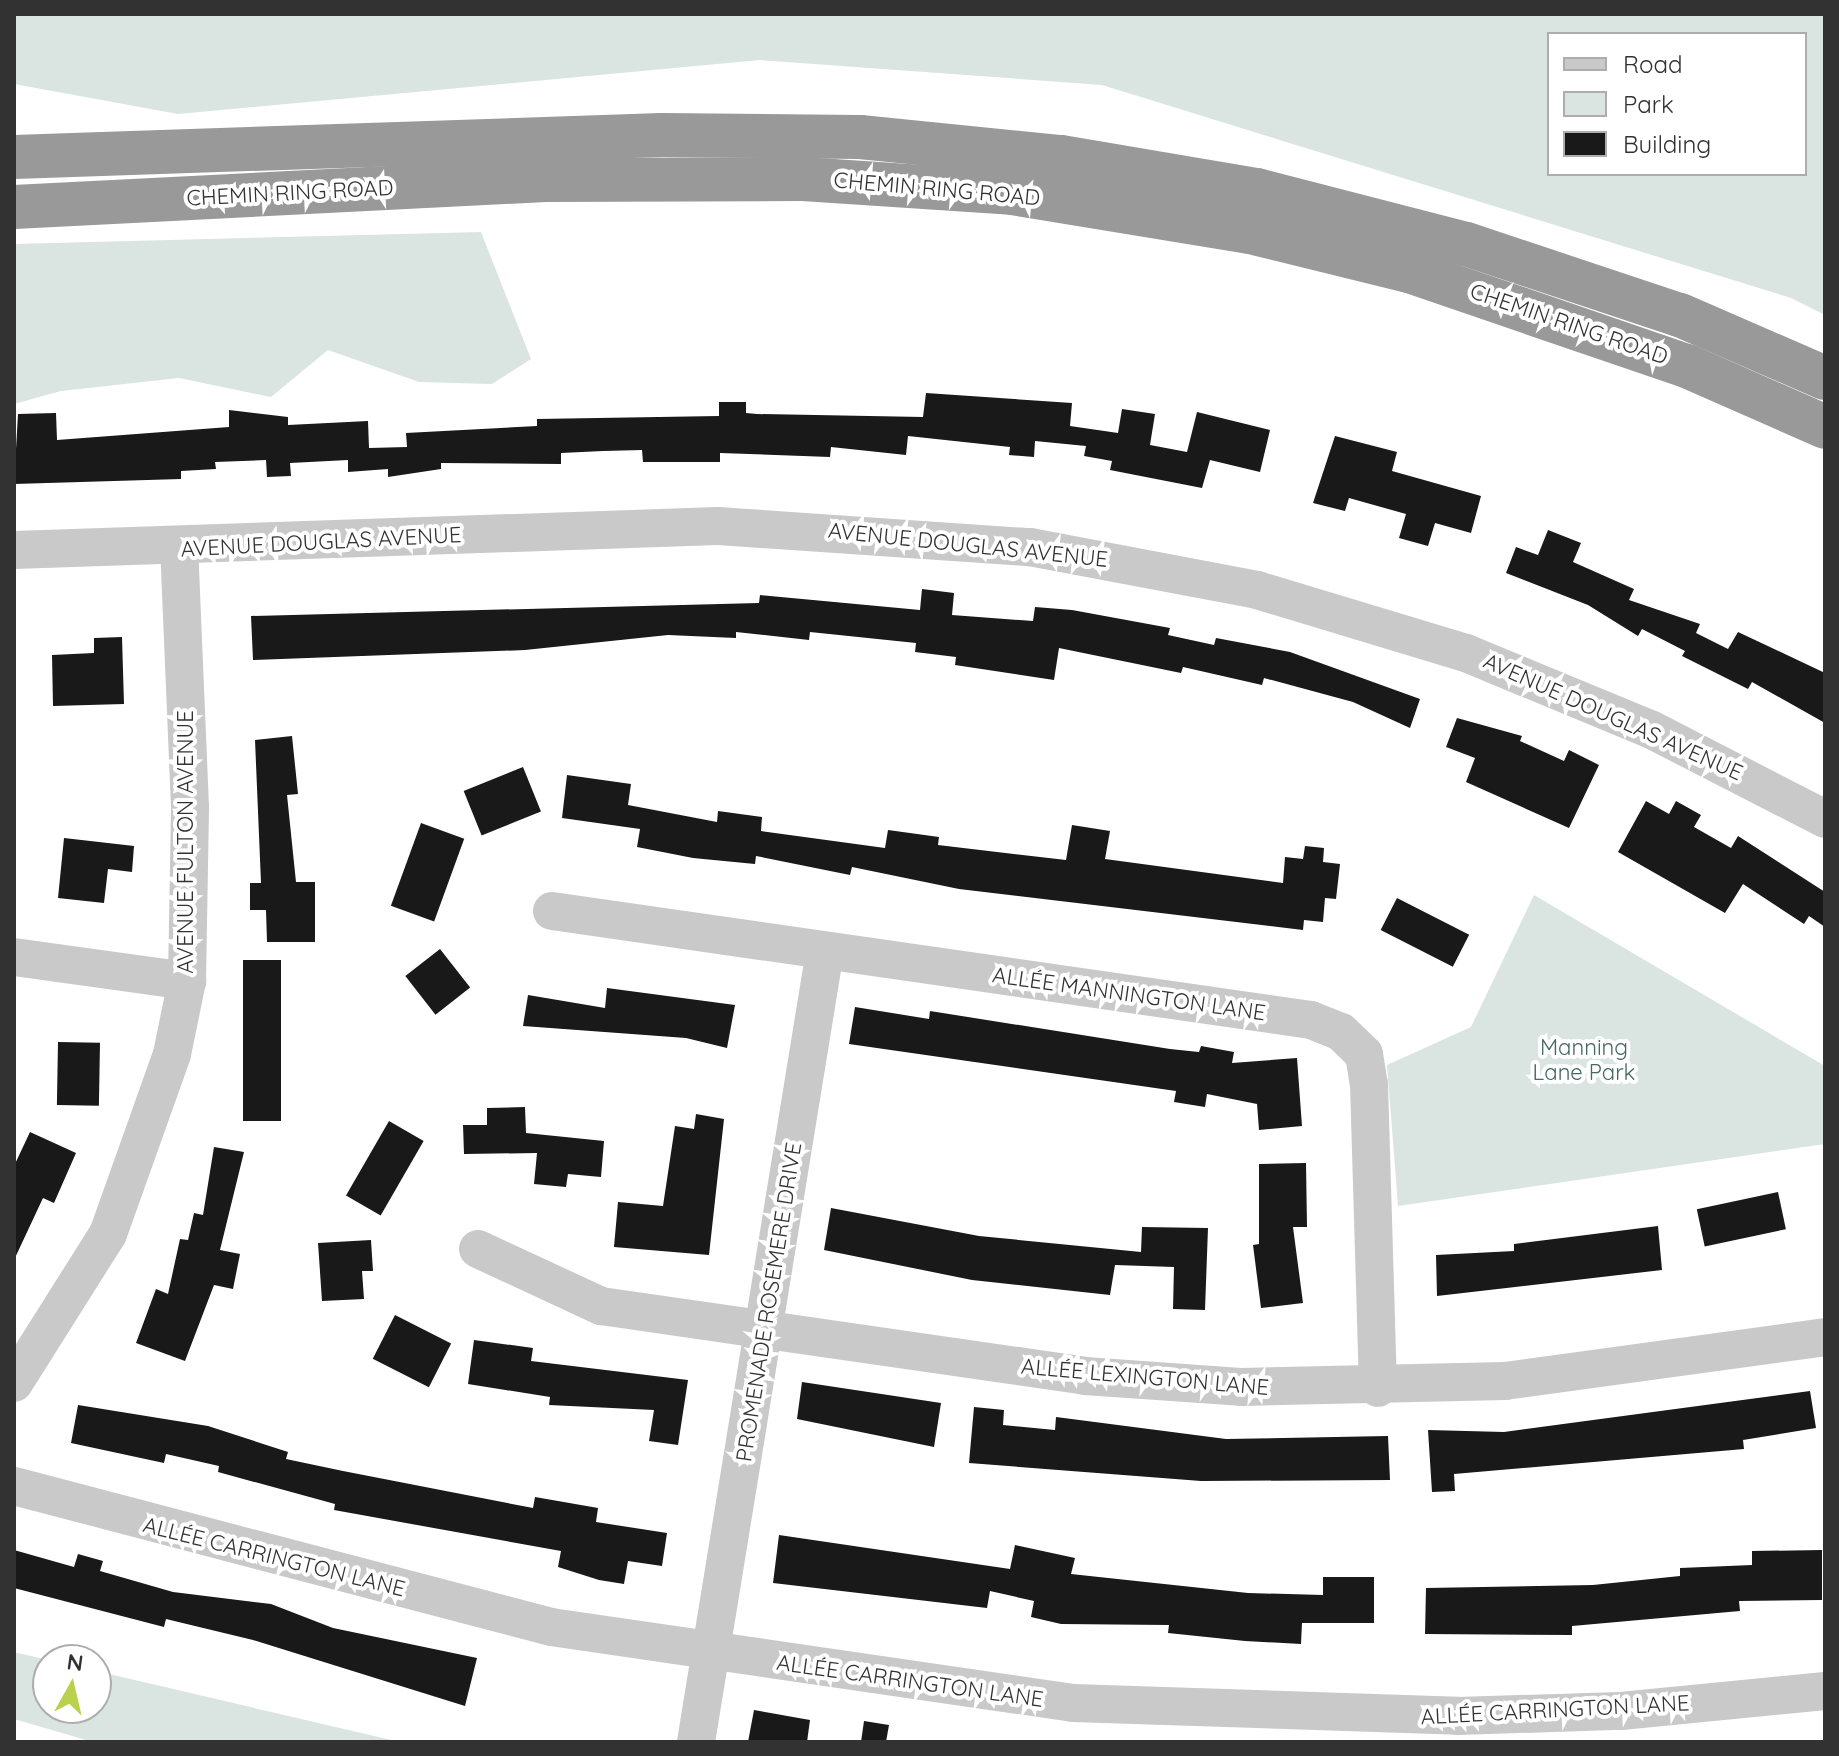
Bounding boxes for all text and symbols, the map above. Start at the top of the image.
legend [1547,32,1807,176]
text: Road [1623,49,1683,79]
text: Park [1623,89,1674,119]
text: Building [1623,129,1711,159]
street label: CHEMIN RING ROAD [833,167,1041,211]
street label: CHEMIN RING ROAD [186,174,394,212]
street label: CHEMIN RING ROAD [1467,278,1671,370]
street label: AVENUE DOUGLAS AVENUE [827,517,1109,573]
street label: AVENUE DOUGLAS AVENUE [180,521,462,563]
street label: AVENUE DOUGLAS AVENUE [1479,648,1747,786]
street label: AVENUE FULTON AVENUE [173,710,199,974]
street label: ALLÉE MANNINGTON LANE [991,962,1267,1026]
park label: Manning Lane Park [1533,1034,1635,1086]
street label: PROMENADE ROSEMERE DRIVE [731,1140,807,1464]
street label: ALLÉE LEXINGTON LANE [1020,1353,1270,1401]
street label: ALLÉE CARRINGTON LANE [140,1512,408,1602]
north arrow [32,1644,112,1724]
text: N [65,1647,85,1677]
street label: ALLÉE CARRINGTON LANE [775,1649,1045,1713]
street label: ALLÉE CARRINGTON LANE [1420,1690,1690,1730]

